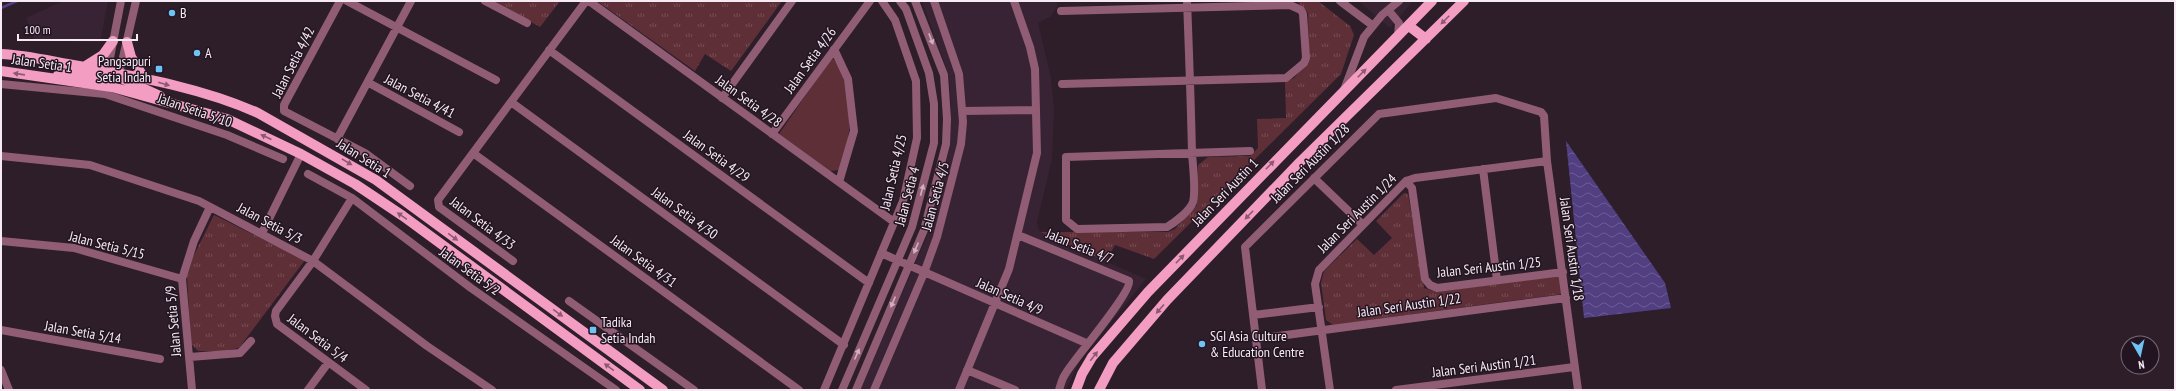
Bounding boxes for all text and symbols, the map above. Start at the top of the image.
place label: B [180,4,187,22]
marker: B [167,8,177,18]
one-way arrow [1440,15,1450,25]
scale bar [18,16,137,42]
text: 100 m [24,22,51,37]
street label: Jalan Setia 4/26 [779,23,840,97]
street label: Jalan Setia 4/42 [267,24,319,101]
one-way arrow [929,34,935,46]
place label: A [205,44,212,62]
marker: A [192,48,202,58]
street label: Jalan Setia 1 [10,50,73,76]
place label: Pangsapuri Setia Indah [97,52,151,86]
marker: Pangsapuri Setia Indah [154,64,164,74]
one-way arrow [1357,68,1367,78]
street label: Jalan Setia 4/41 [381,69,458,122]
one-way arrow [13,70,25,77]
street label: Jalan Setia 4/28 [712,70,786,131]
one-way arrow [158,81,170,87]
street label: Jalan Setia 5/10 [155,89,234,131]
street label: Jalan Seri Austin 1/28 [1266,120,1353,207]
street label: Jalan Setia 4/29 [680,125,754,186]
street label: Jalan Setia 4/25 [876,132,910,212]
one-way arrow [260,134,271,140]
street label: Jalan Setia 1 [333,134,394,182]
street label: Jalan Seri Austin 1 [1187,154,1262,231]
one-way arrow [341,159,353,166]
street label: Jalan Setia 4/5 [917,159,953,234]
one-way arrow [1266,160,1275,170]
street label: Jalan Setia 4 [891,165,923,227]
street label: Jalan Seri Austin 1/24 [1313,169,1401,257]
street label: Jalan Setia 4/30 [648,182,722,243]
one-way arrow [920,183,926,196]
street label: Jalan Setia 4/33 [446,192,519,253]
street label: Jalan Seri Austin 1/18 [1556,195,1588,302]
street label: Jalan Setia 5/3 [234,198,306,248]
one-way arrow [1244,210,1254,220]
one-way arrow [397,212,408,220]
street label: Jalan Setia 4/7 [1043,224,1116,268]
street label: Jalan Setia 5/15 [66,227,147,263]
street label: Jalan Setia 4/31 [607,230,681,291]
one-way arrow [448,232,459,241]
street label: Jalan Setia 5/2 [435,242,504,299]
one-way arrow [913,243,919,255]
street label: Jalan Seri Austin 1/25 [1435,253,1542,282]
one-way arrow [1175,254,1185,264]
street label: Jalan Setia 4/9 [973,273,1046,319]
street label: Jalan Setia 5/9 [161,285,185,358]
street label: Jalan Seri Austin 1/22 [1355,289,1462,321]
one-way arrow [890,297,896,309]
one-way arrow [1155,304,1164,314]
street label: Jalan Setia 5/4 [283,309,352,367]
one-way arrow [553,309,564,317]
place label: Tadika Setia Indah [601,313,655,347]
street label: Jalan Setia 5/14 [42,316,123,348]
marker: Tadika Setia Indah [588,325,598,335]
place label: SGI Asia Culture & Education Centre [1210,327,1305,361]
north arrow [2120,335,2160,375]
marker: SGI Asia Culture & Education Centre [1197,339,1207,349]
one-way arrow [854,349,860,360]
one-way arrow [1089,350,1098,361]
street label: Jalan Seri Austin 1/21 [1430,351,1537,381]
text: N [2137,357,2146,372]
one-way arrow [604,363,614,371]

